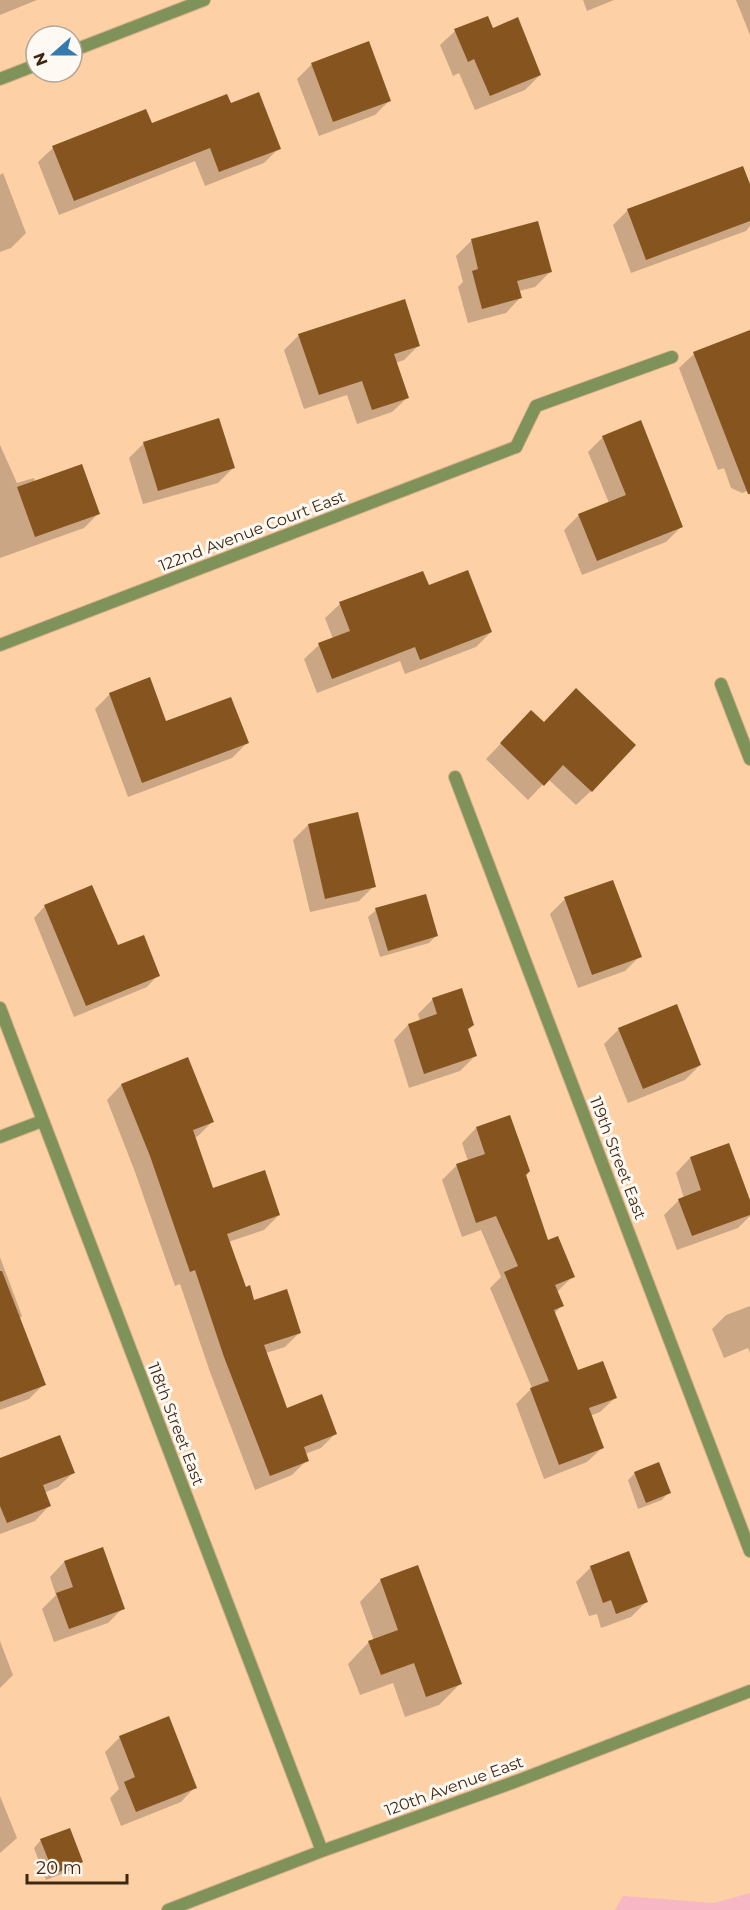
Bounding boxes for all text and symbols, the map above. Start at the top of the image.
north arrow [24,24,84,84]
text: N [29,50,52,69]
street label: 122nd Avenue Court East [156,487,348,575]
street label: 119th Street East [586,1094,650,1222]
street label: 118th Street East [144,1360,208,1489]
street label: 120th Avenue East [382,1752,526,1820]
scale bar [27,1847,128,1885]
text: 20 m [36,1857,82,1879]

